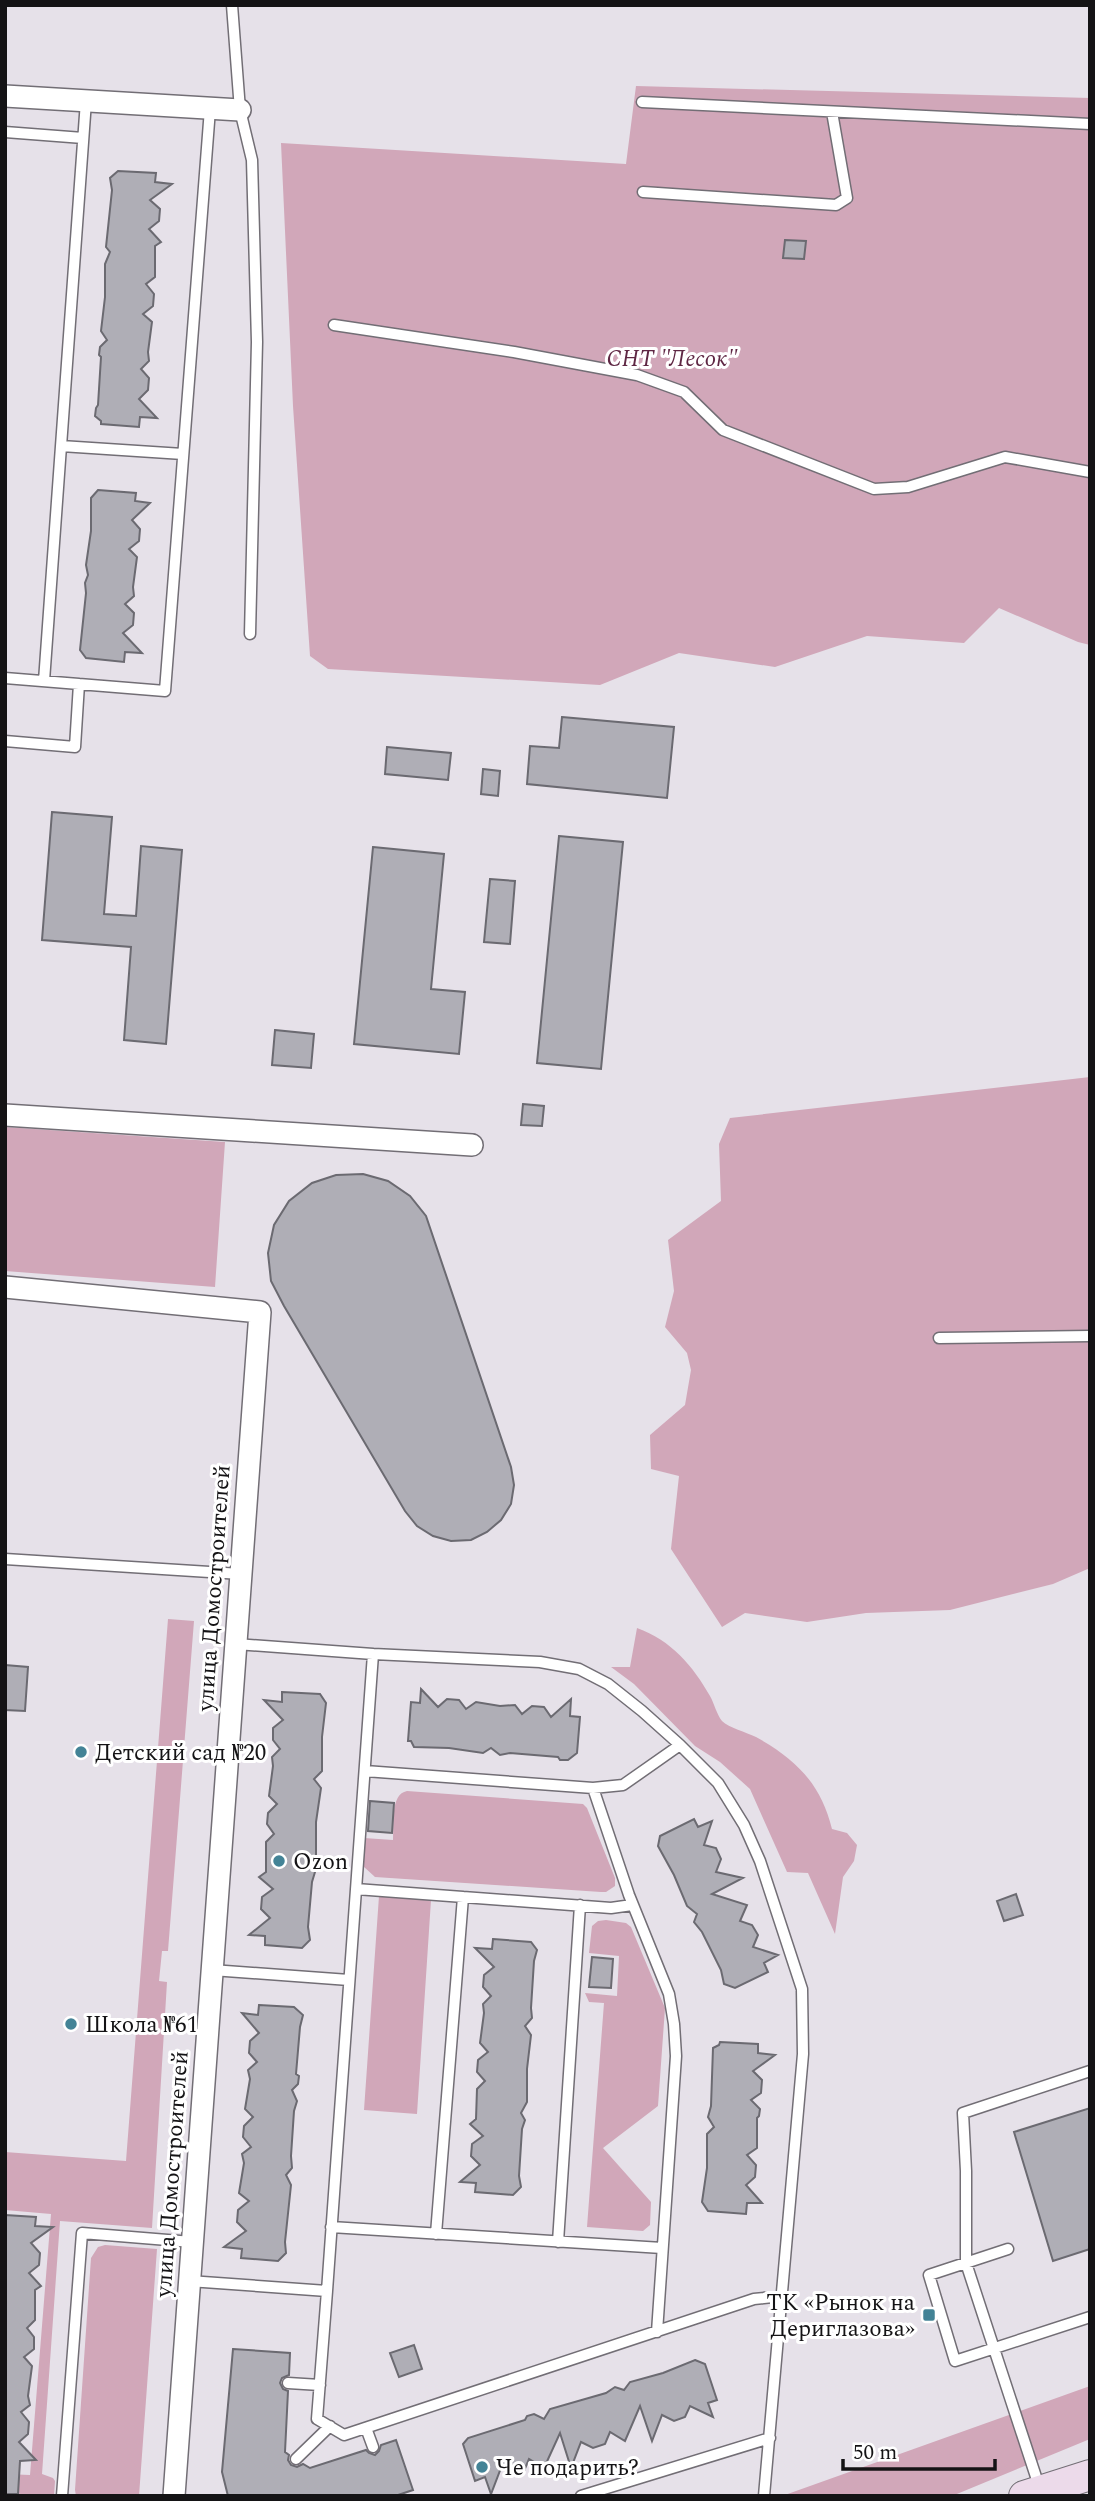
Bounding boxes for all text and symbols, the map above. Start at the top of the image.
park label: СНТ "Лесок" [606,342,738,377]
street label: улица Домостроителей [188,1464,241,1714]
place label: Детский сад №20 [95,1736,266,1771]
marker: Детский сад №20 [73,1744,89,1760]
place label: Ozon [293,1845,348,1880]
marker: Ozon [271,1853,287,1869]
place label: Школа №61 [85,2008,198,2043]
marker: Школа №61 [63,2016,79,2032]
street label: улица Домостроителей [146,2050,199,2300]
place label: ТК «Рынок на Дериглазова» [766,2286,915,2347]
marker: ТК «Рынок на Дериглазова» [921,2307,937,2323]
scale bar [843,2428,995,2472]
text: 50 m [853,2437,897,2469]
place label: Че подарить? [496,2451,639,2486]
marker: Че подарить? [474,2459,490,2475]

